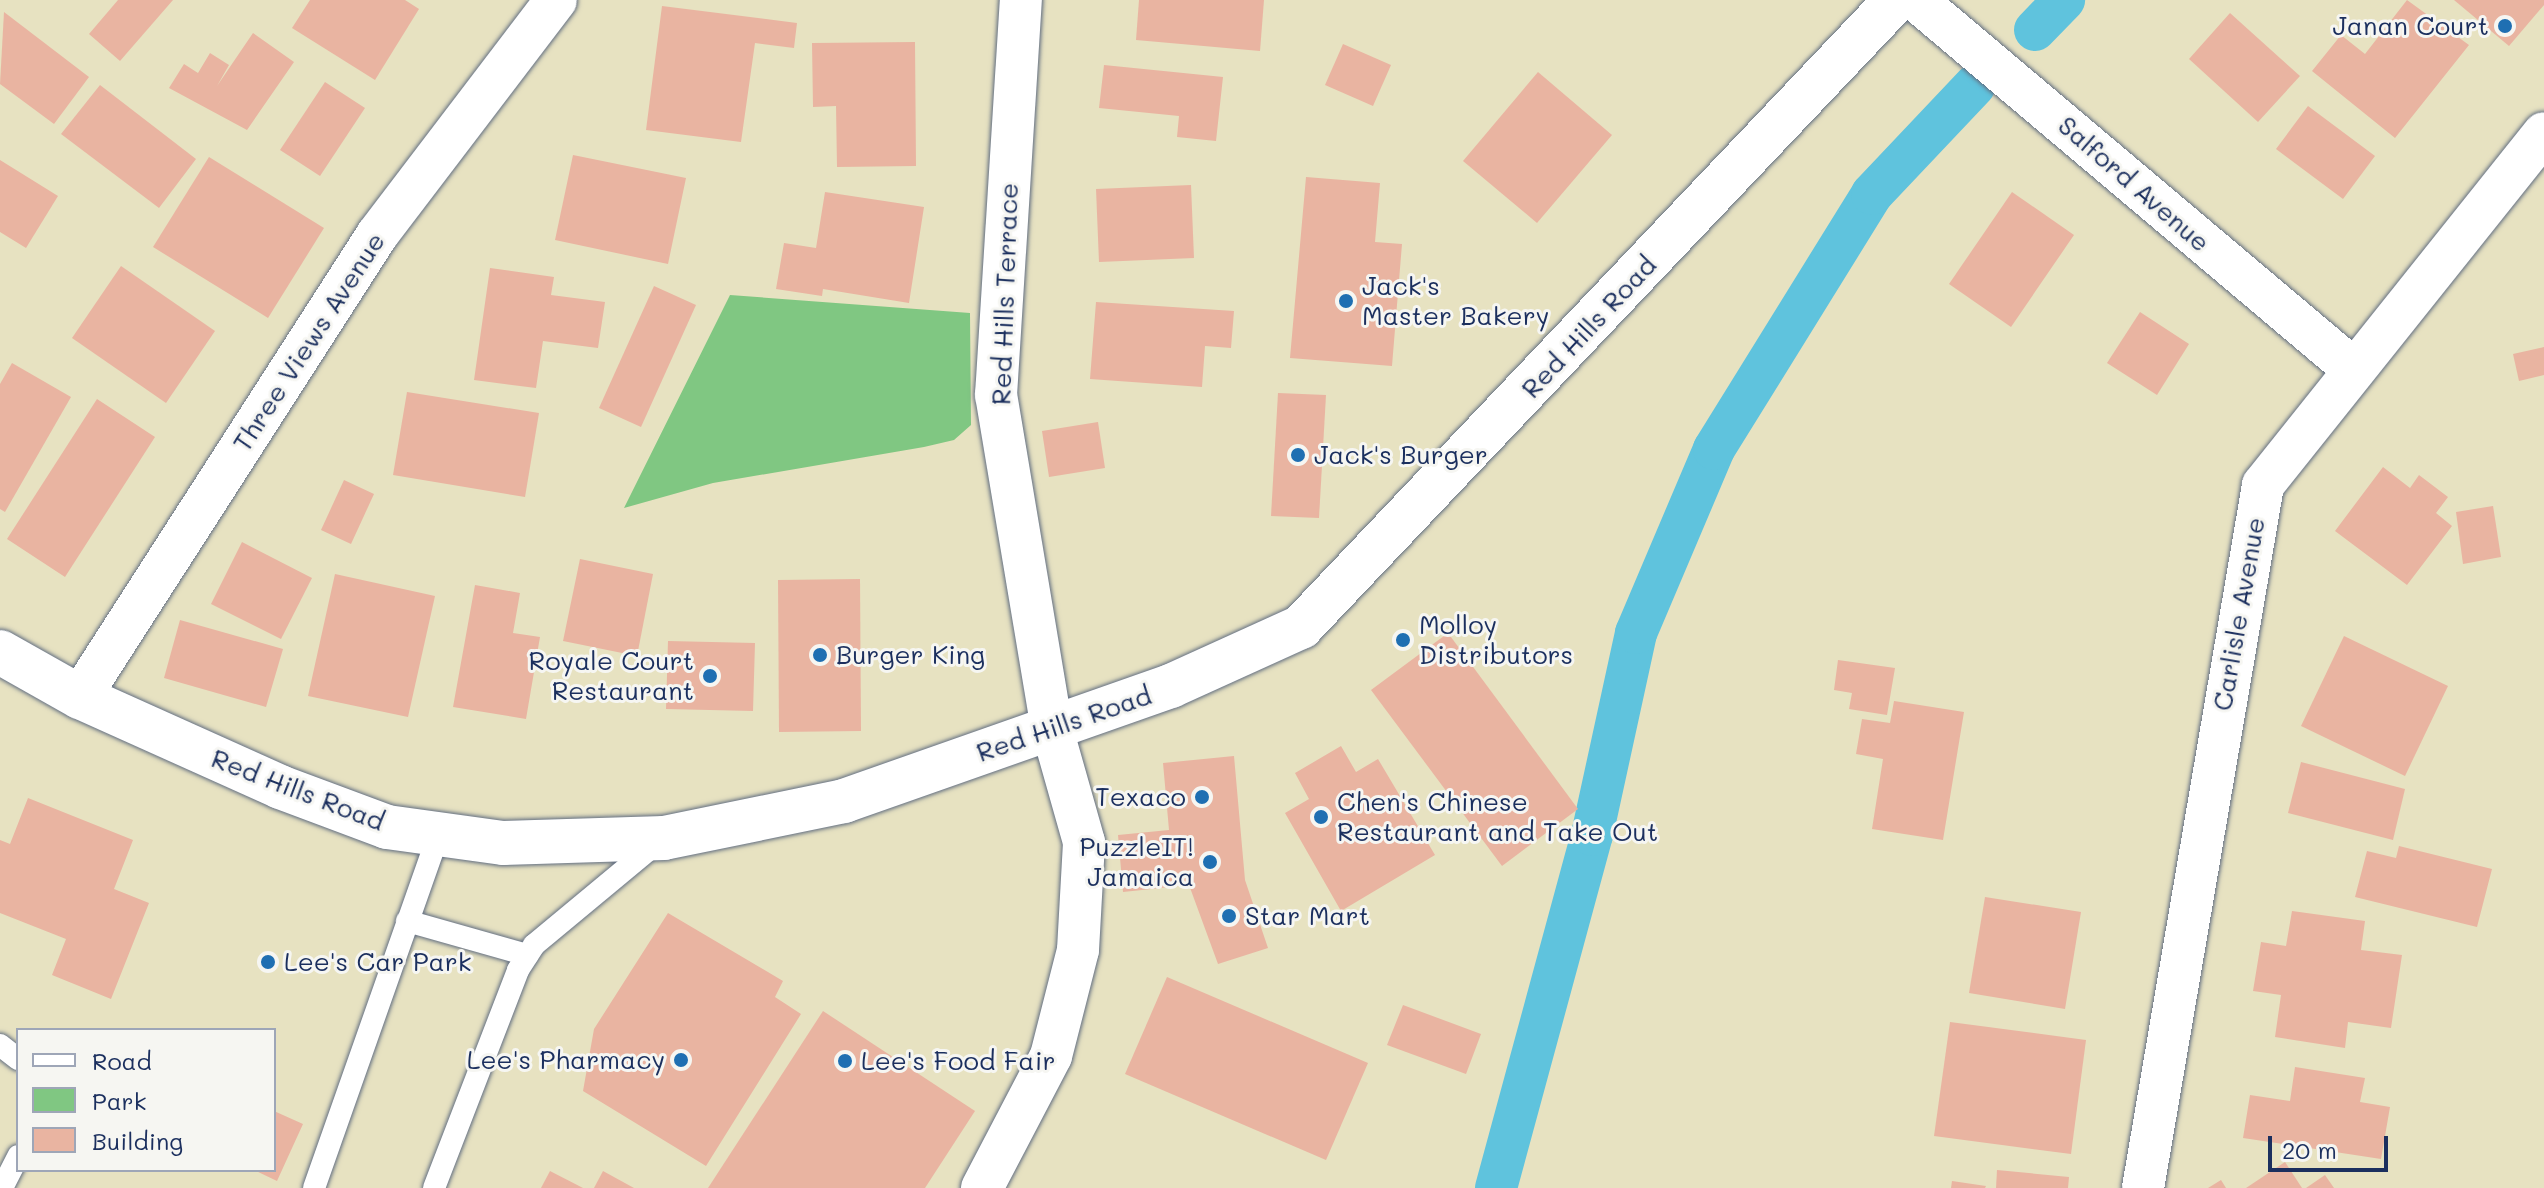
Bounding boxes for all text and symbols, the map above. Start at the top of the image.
place label: Janan Court [2333,10,2489,42]
marker: Janan Court [2496,17,2514,35]
street label: Salford Avenue [2052,110,2216,258]
street label: Red Hills Terrace [986,182,1024,406]
street label: Three Views Avenue [227,227,391,457]
street label: Red Hills Road [1515,250,1663,404]
place label: Jack's Master Bakery [1362,270,1549,332]
marker: Jack's Master Bakery [1337,292,1355,310]
place label: Jack's Burger [1314,439,1488,471]
marker: Jack's Burger [1289,446,1307,464]
street label: Carlisle Avenue [2207,515,2271,713]
place label: Molloy Distributors [1419,609,1573,670]
marker: Molloy Distributors [1394,631,1412,649]
place label: Burger King [836,639,985,671]
place label: Royale Court Restaurant [529,645,694,706]
marker: Burger King [811,646,829,664]
marker: Royale Court Restaurant [701,667,719,685]
street label: Red Hills Road [972,679,1156,769]
street label: Red Hills Road [207,743,389,837]
place label: Texaco [1095,781,1186,813]
place label: Chen's Chinese Restaurant and Take Out [1337,786,1658,848]
marker: Texaco [1193,788,1211,806]
marker: Chen's Chinese Restaurant and Take Out [1312,808,1330,826]
place label: PuzzleIT! Jamaica [1080,831,1194,892]
marker: PuzzleIT! Jamaica [1201,853,1219,871]
place label: Star Mart [1245,900,1370,932]
marker: Star Mart [1220,907,1238,925]
place label: Lee's Car Park [284,946,472,978]
marker: Lee's Car Park [259,953,277,971]
legend [16,1028,276,1172]
place label: Lee's Pharmacy [467,1044,665,1076]
text: Road [92,1045,152,1076]
place label: Lee's Food Fair [861,1045,1055,1077]
marker: Lee's Pharmacy [672,1051,690,1069]
marker: Lee's Food Fair [836,1052,854,1070]
text: Park [92,1085,146,1116]
scale bar [2272,1120,2392,1170]
text: Building [92,1125,183,1156]
text: 20 m [2282,1134,2337,1165]

